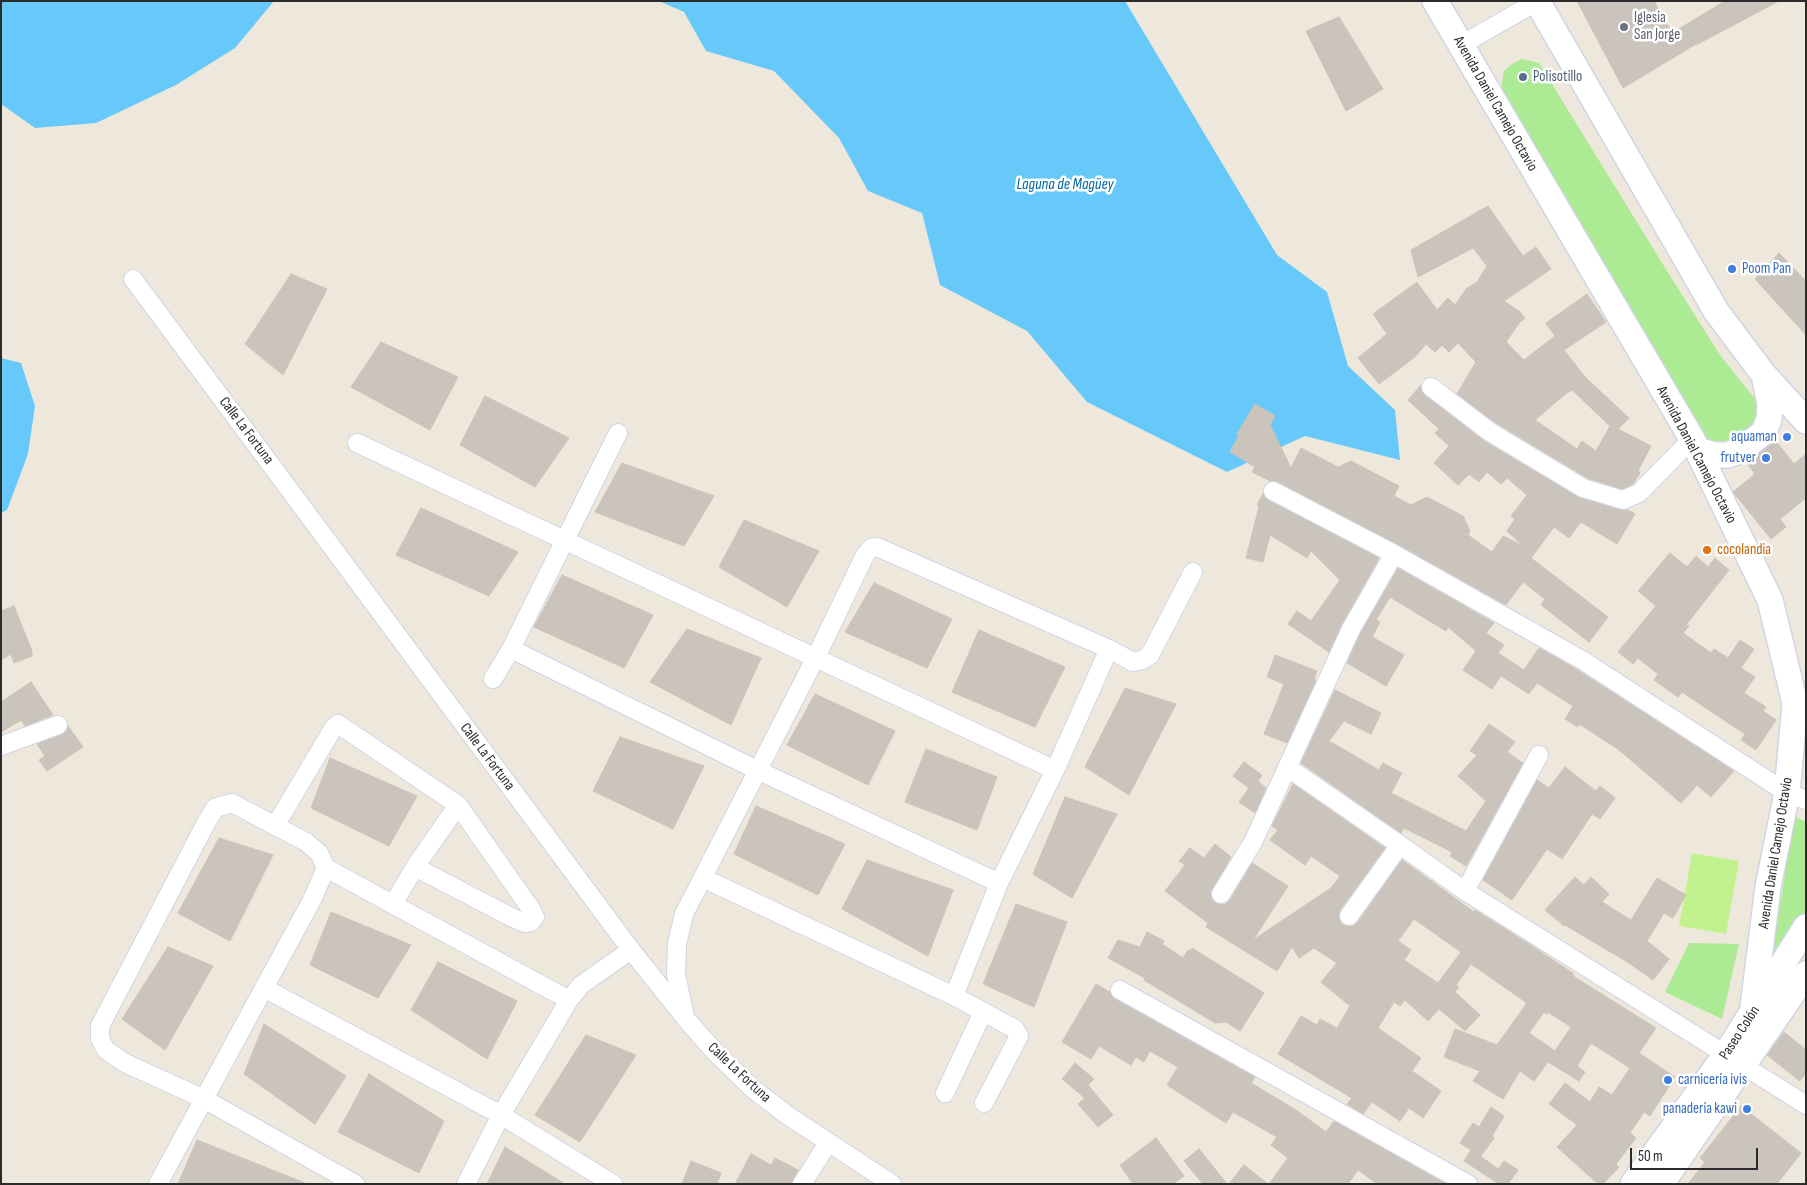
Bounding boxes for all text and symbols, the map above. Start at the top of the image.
place label: Iglesia San Jorge [1634,9,1680,44]
marker: Iglesia San Jorge [1618,21,1630,33]
street label: Avenida Daniel Camejo Octavio [1449,33,1541,175]
place label: Polisotillo [1533,68,1582,86]
marker: Polisotillo [1517,71,1529,83]
water label: Laguna de Magüey [1016,175,1114,195]
place label: Poom Pan [1742,260,1791,278]
marker: Poom Pan [1726,263,1738,275]
street label: Avenida Daniel Camejo Octavio [1652,383,1740,527]
street label: Calle La Fortuna [215,394,277,468]
place label: aquaman [1731,428,1777,446]
marker: aquaman [1781,431,1793,443]
place label: frutver [1720,449,1756,467]
marker: frutver [1760,452,1772,464]
place label: cocolandia [1717,541,1771,559]
marker: cocolandia [1701,544,1713,556]
street label: Calle La Fortuna [456,720,518,794]
street label: Avenida Daniel Camejo Octavio [1755,776,1797,930]
street label: Paseo Colón [1716,1003,1764,1063]
street label: Calle La Fortuna [704,1039,774,1107]
place label: carnicería ivis [1678,1071,1747,1089]
marker: carnicería ivis [1662,1074,1674,1086]
place label: panadería kawi [1663,1100,1737,1118]
marker: panadería kawi [1741,1103,1753,1115]
scale bar [1632,1138,1760,1170]
text: 50 m [1638,1147,1663,1166]

